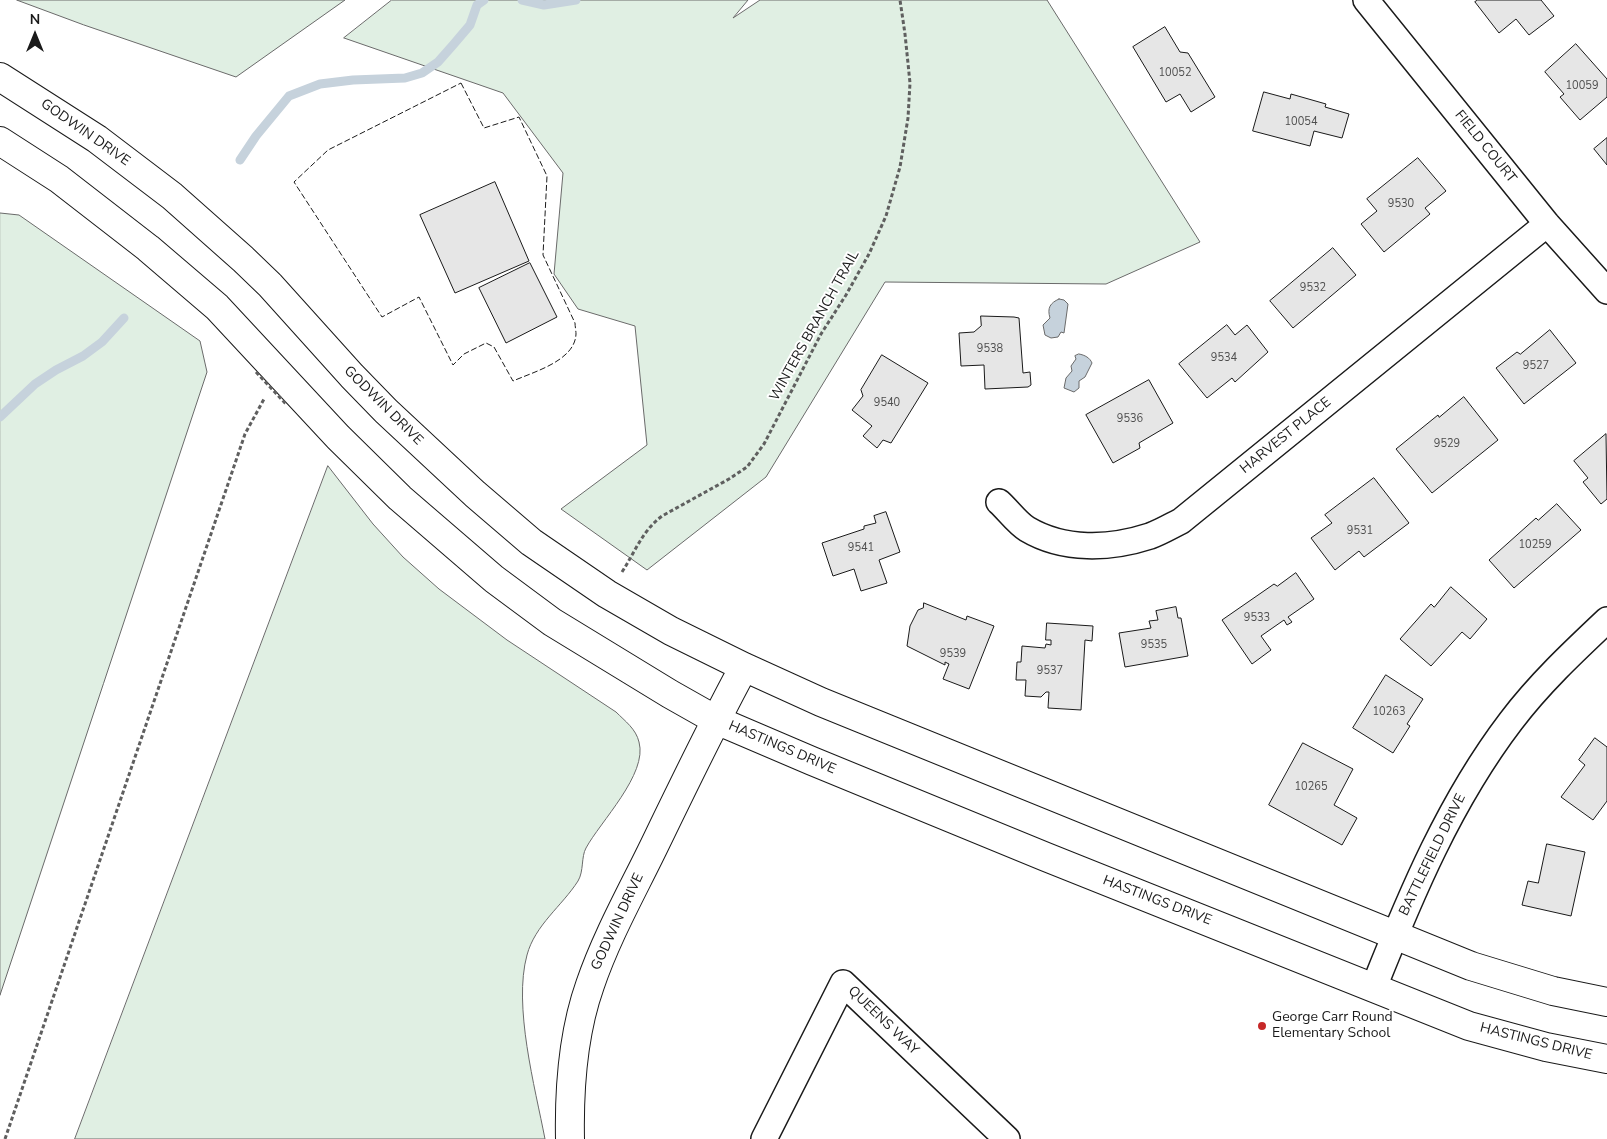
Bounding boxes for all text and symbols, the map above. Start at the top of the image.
north arrow [10,10,60,60]
text: N [30,10,40,29]
house number: 10052 [1159,66,1191,80]
house number: 10059 [1566,79,1598,93]
street label: GODWIN DRIVE [37,96,133,170]
street label: FIELD COURT [1451,107,1519,187]
house number: 10054 [1285,115,1317,129]
house number: 9530 [1388,197,1414,211]
street label: WINTERS BRANCH TRAIL [767,248,863,404]
house number: 9532 [1300,281,1326,295]
house number: 9538 [977,342,1003,356]
house number: 9534 [1211,351,1237,365]
house number: 9527 [1523,359,1549,373]
street label: GODWIN DRIVE [340,363,426,449]
street label: HARVEST PLACE [1237,394,1335,478]
house number: 9540 [874,396,900,410]
house number: 9536 [1117,412,1143,426]
house number: 9529 [1434,437,1460,451]
house number: 9531 [1347,524,1373,538]
house number: 10259 [1519,538,1551,552]
house number: 9541 [848,541,874,555]
house number: 9533 [1244,611,1270,625]
house number: 9535 [1141,638,1167,652]
house number: 9539 [940,647,966,661]
house number: 9537 [1037,664,1063,678]
house number: 10263 [1373,705,1405,719]
street label: HASTINGS DRIVE [726,718,838,778]
house number: 10265 [1295,780,1327,794]
street label: BATTLEFIELD DRIVE [1396,791,1470,919]
street label: GODWIN DRIVE [588,871,648,973]
street label: HASTINGS DRIVE [1100,873,1214,929]
street label: QUEENS WAY [844,983,922,1059]
place label: George Carr Round Elementary School [1272,1010,1393,1042]
marker: George Carr Round Elementary School [1256,1020,1268,1032]
street label: HASTINGS DRIVE [1478,1020,1594,1064]

